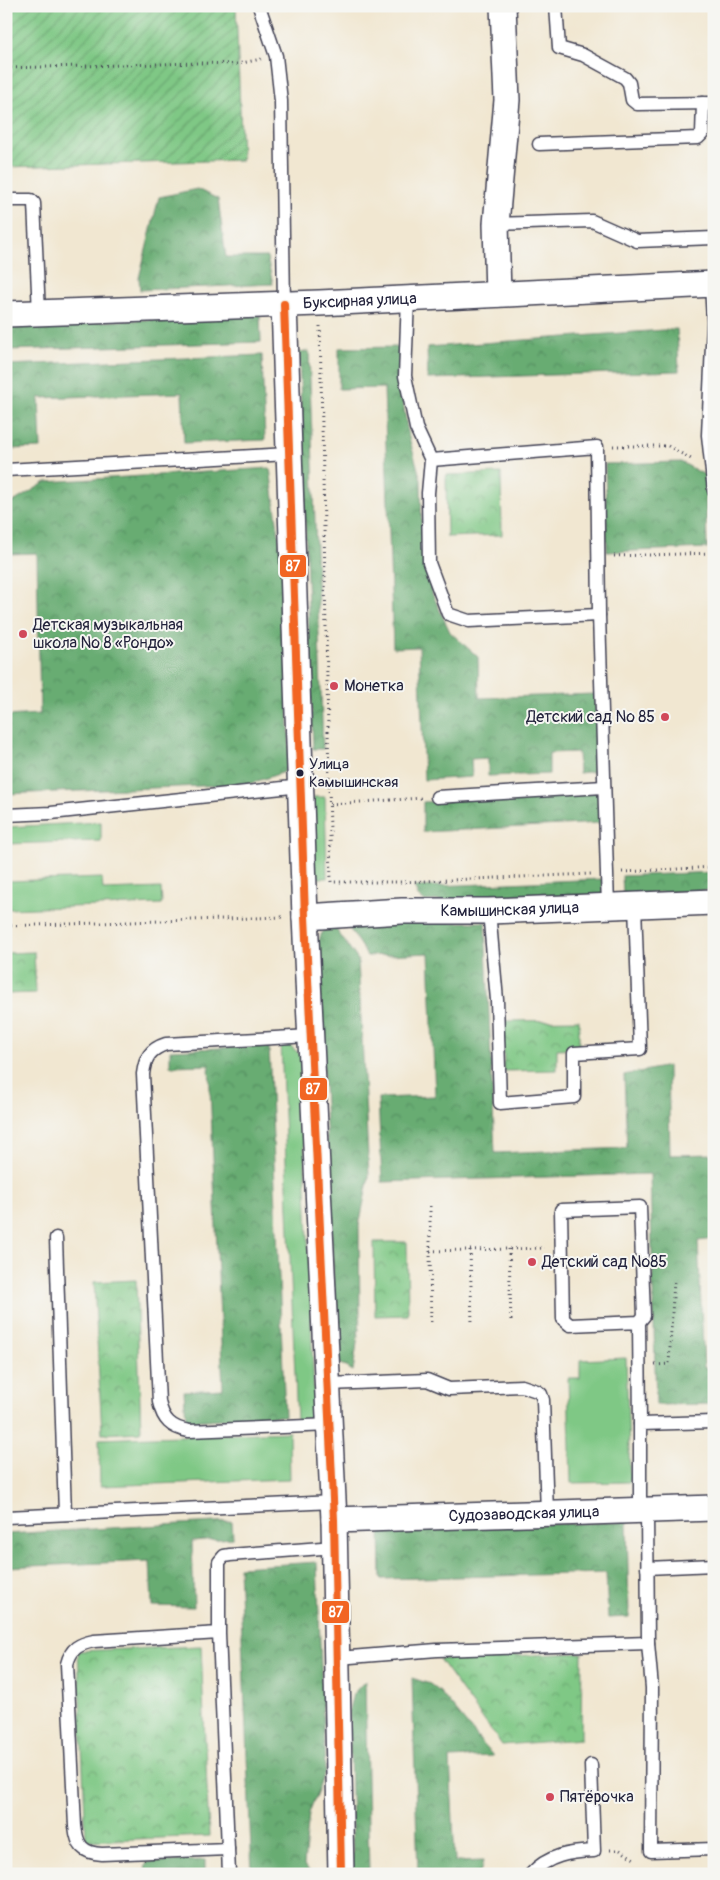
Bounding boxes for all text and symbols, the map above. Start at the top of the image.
street label: Буксирная улица [303,288,417,314]
line badge: 87 [279,554,307,578]
text: 87 [286,558,301,575]
place label: Детская музыкальная школа № 8 «Рондо» [32,615,183,653]
marker: Детская музыкальная школа № 8 «Рондо» [17,628,29,640]
place label: Монетка [344,676,404,696]
marker: Монетка [328,680,340,692]
place label: Детский сад № 85 [526,707,655,727]
marker: Детский сад № 85 [659,711,671,723]
place label: Улица Камышинская [309,755,398,792]
marker: Улица Камышинская [295,768,305,778]
street label: Камышинская улица [440,897,579,921]
line badge: 87 [299,1077,328,1101]
text: 87 [306,1081,321,1098]
place label: Детский сад №85 [541,1252,667,1272]
marker: Детский сад №85 [526,1256,538,1268]
street label: Судозаводская улица [448,1502,600,1526]
line badge: 87 [321,1600,350,1624]
text: 87 [329,1604,344,1621]
place label: Пятёрочка [560,1787,634,1807]
marker: Пятёрочка [544,1791,556,1803]

